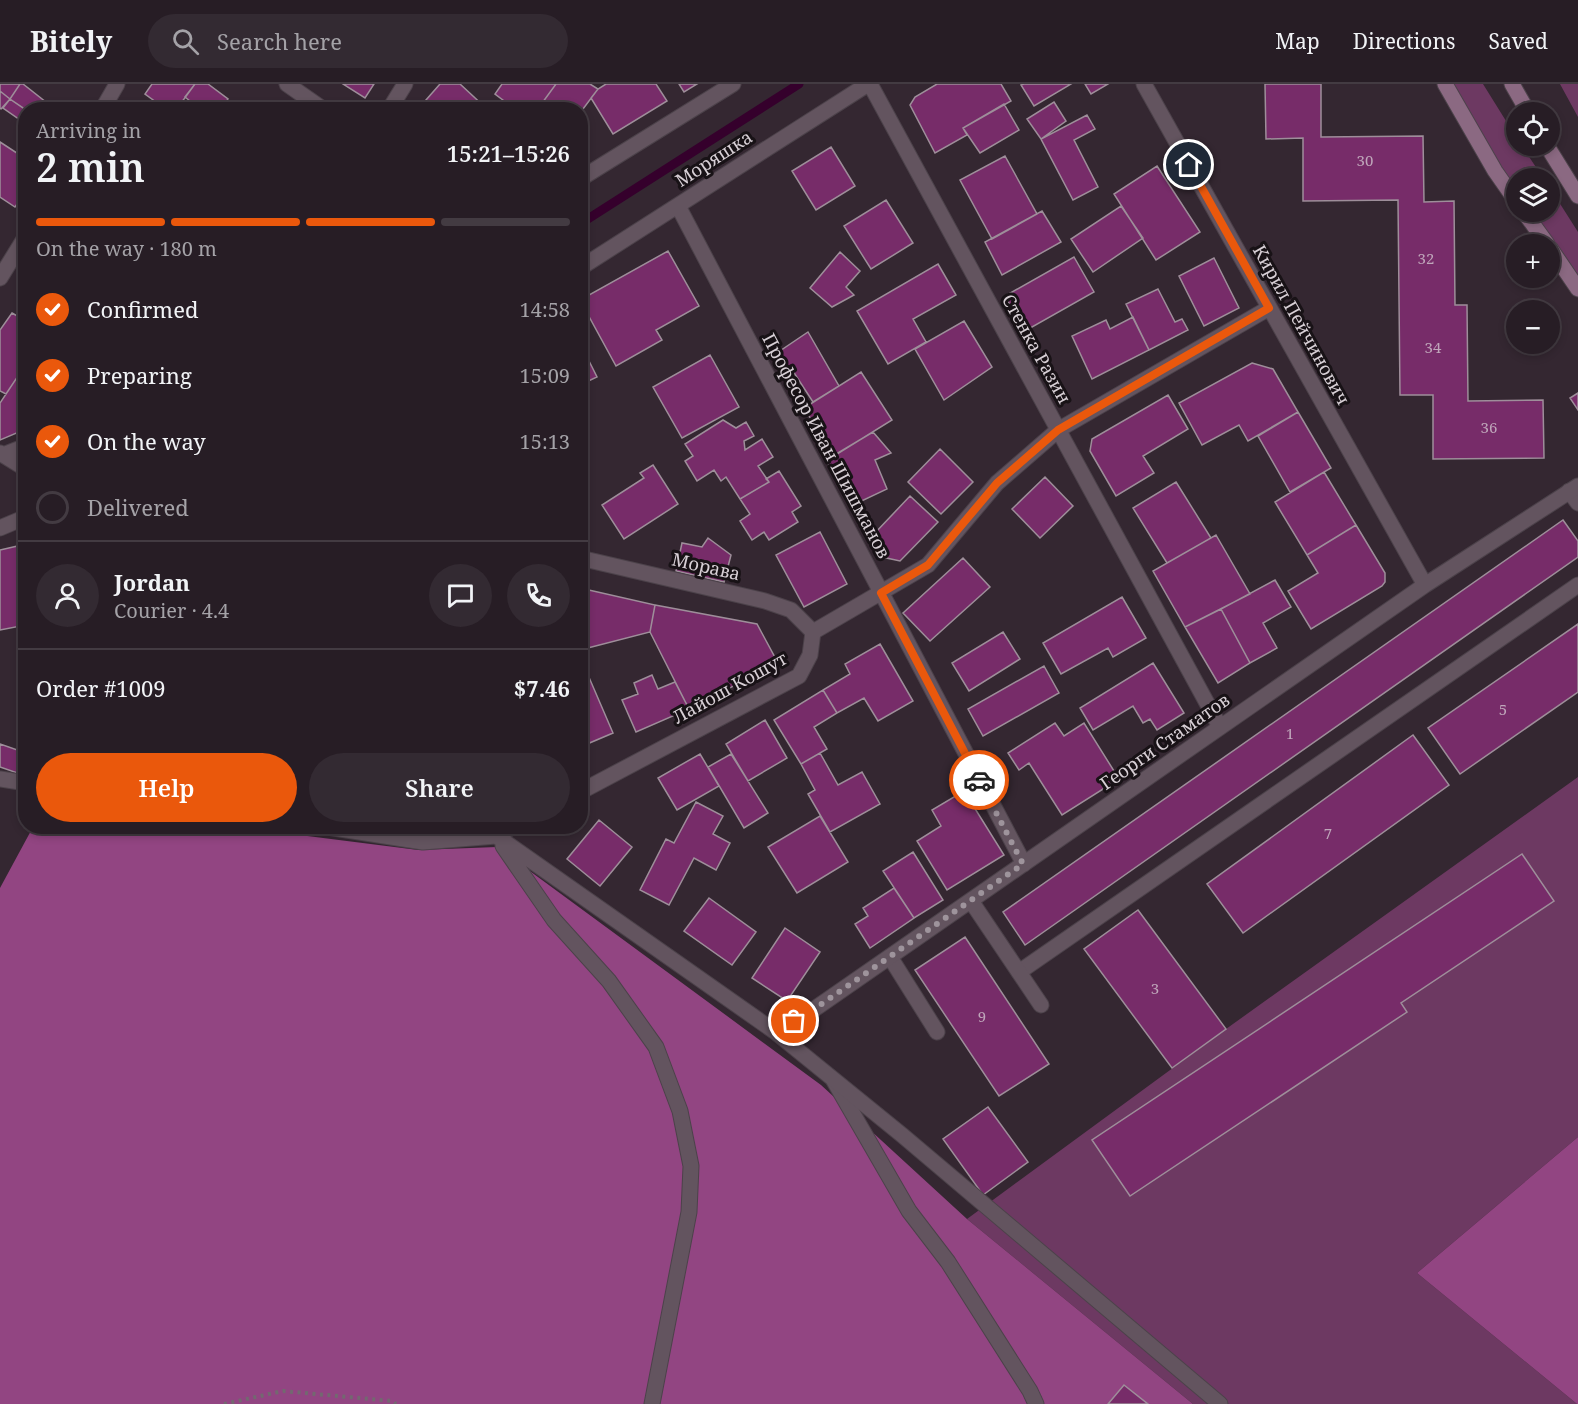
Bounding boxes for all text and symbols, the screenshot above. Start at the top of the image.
search box [148,14,568,68]
text: Bitely [30,22,112,60]
icon: search [169,25,202,58]
text: Search here [217,26,342,56]
text: Map [1275,27,1320,55]
text: Directions [1353,27,1455,55]
text: Saved [1488,27,1548,55]
map controls [1506,102,1560,354]
button: locate [1506,102,1560,156]
text: Arriving in [36,117,141,144]
street label: Моряшка [670,124,757,192]
text: 15:21–15:26 [447,138,570,168]
pin [1163,139,1214,190]
text: 2 min [36,140,145,193]
icon: home [1172,148,1205,181]
house number: 30 [1357,150,1373,170]
button: layers [1506,168,1560,222]
button: + [1506,234,1560,288]
text: On the way · 180 m [36,235,217,262]
street label: Кирил Пейчинович [1248,240,1356,409]
house number: 32 [1418,248,1434,268]
street label: Стенка Разин [997,289,1077,408]
icon: check [36,293,69,326]
text: Confirmed [87,294,198,324]
text: 14:58 [520,296,570,323]
button: − [1506,300,1560,354]
street label: Професор Иван Шишманов [757,329,897,562]
house number: 34 [1425,337,1442,357]
icon: check [36,359,69,392]
text: Preparing [87,360,192,390]
text: 15:09 [520,362,570,389]
house number: 36 [1481,417,1497,437]
icon: check [36,425,69,458]
text: On the way [87,426,206,456]
text: 15:13 [520,428,570,455]
text: Delivered [87,492,189,522]
street label: Морава [670,547,743,586]
button: person [36,564,99,627]
button: chat [429,564,492,627]
button: phone [507,564,570,627]
text: Jordan [114,567,190,597]
text: Courier · 4.4 [114,597,229,624]
street label: Лайош Кошут [668,646,791,729]
text: Order #1009 [36,673,166,703]
text: $7.46 [514,673,570,703]
street label: Георги Стаматов [1095,687,1234,795]
house number: 5 [1499,699,1507,719]
house number: 1 [1286,723,1294,743]
courier [949,750,1009,810]
button: Help [36,753,297,822]
button: Share [309,753,570,822]
icon: car [963,764,996,797]
house number: 7 [1324,823,1332,843]
house number: 3 [1151,978,1159,998]
pin [768,995,819,1046]
icon: bag [777,1004,810,1037]
house number: 9 [978,1006,986,1026]

